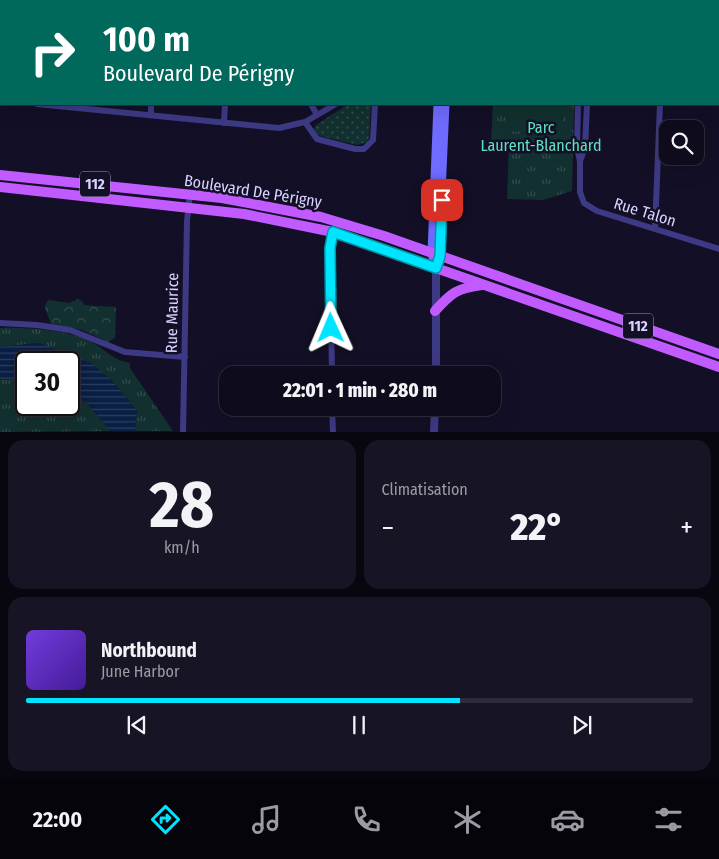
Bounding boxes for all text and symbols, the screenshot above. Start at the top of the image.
text: 100 m [103,18,190,60]
icon: right [20,20,85,85]
text: Boulevard De Périgny [103,60,294,87]
park label: Parc Laurent-Blanchard [480,118,602,155]
map controls [659,120,704,165]
button: search [659,120,704,165]
street label: Boulevard De Périgny [183,171,324,211]
road number: 112 [80,172,110,196]
pin [421,179,463,221]
icon: arrive [428,186,456,214]
street label: Rue Talon [612,194,678,230]
street label: Rue Maurice [162,273,182,353]
position arrow [304,301,356,353]
road number: 112 [623,314,653,338]
speed limit sign: 30 [15,351,80,416]
text: 22:01 · 1 min · 280 m [283,379,437,402]
text: 28 [150,466,214,544]
text: Climatisation [382,480,468,499]
text: 22° [510,504,564,550]
text: − [382,511,394,544]
text: + [680,511,693,544]
text: km/h [164,538,200,557]
text: Northbound [101,639,197,662]
text: June Harbor [101,662,179,681]
icon: previous [123,711,151,739]
icon: pause [345,711,373,739]
icon: next [568,711,596,739]
icon: directions [148,802,183,837]
icon: music [249,802,284,837]
icon: phone [349,802,384,837]
icon: climate [450,802,485,837]
icon: car [550,802,585,837]
icon: filters [651,802,686,837]
text: 22:00 [33,806,82,833]

